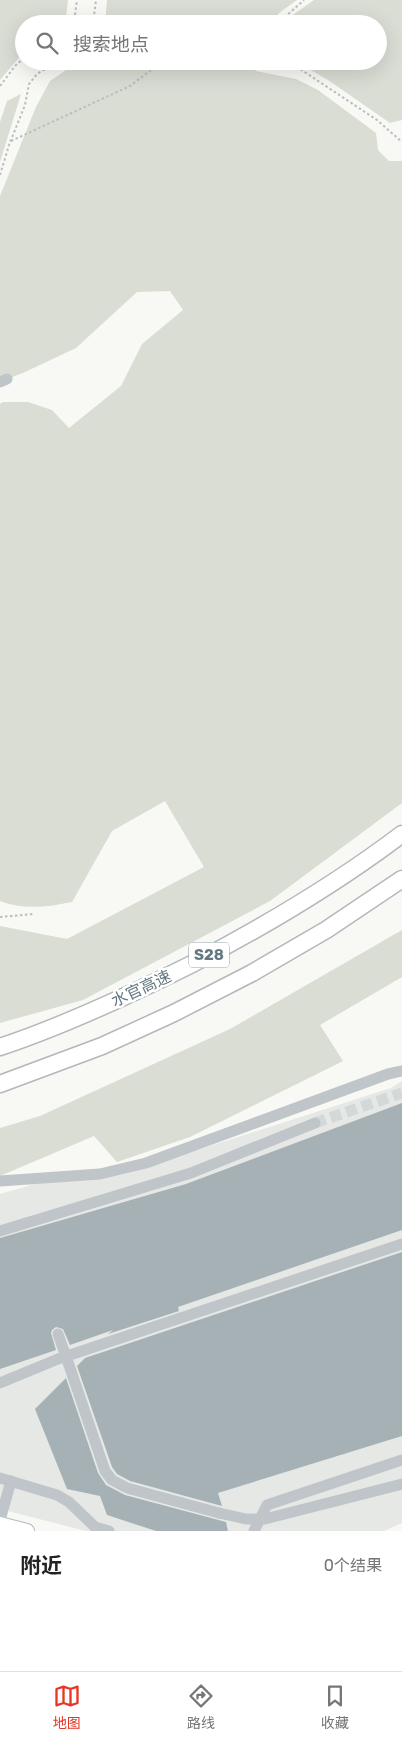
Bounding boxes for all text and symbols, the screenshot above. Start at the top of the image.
search box [15,15,387,70]
icon: search [33,29,61,57]
text: 搜索地点 [73,33,149,56]
road number: S28 [189,942,229,968]
street label: 水官高速 [108,966,174,1011]
text: 附近 [20,1553,62,1578]
text: 0个结果 [324,1556,382,1575]
tab: 地图 [53,1682,81,1732]
tab: 路线 [187,1682,215,1732]
tab: 收藏 [321,1682,349,1732]

